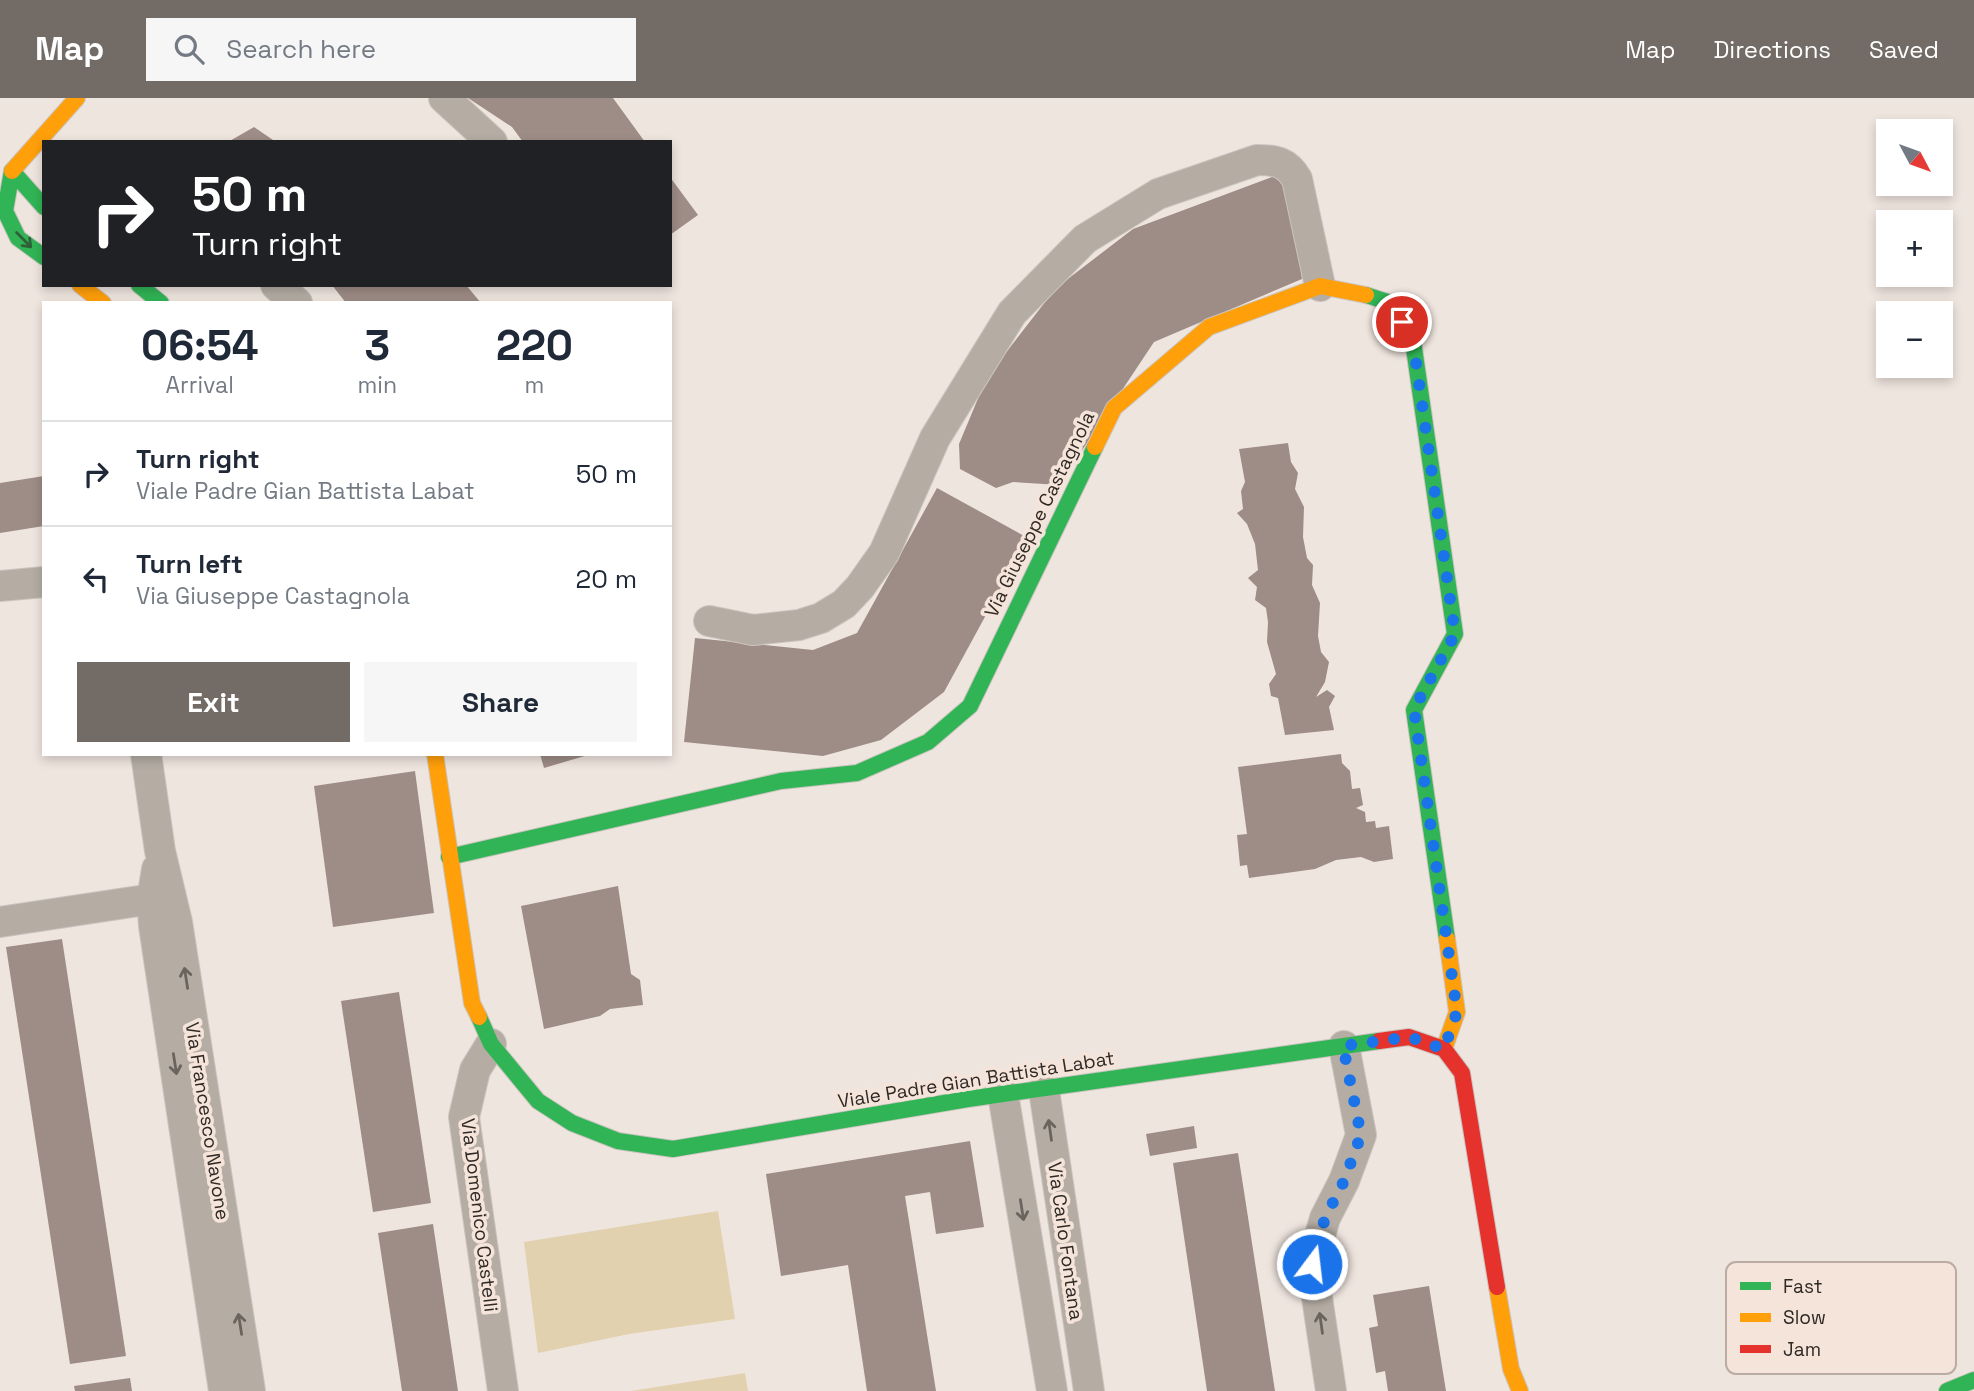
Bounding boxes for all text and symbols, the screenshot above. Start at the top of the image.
search box [146,18,636,81]
text: Map [35,28,104,70]
icon: search [170,30,208,68]
text: Search here [226,32,376,66]
text: Map [1625,34,1675,65]
text: Directions [1713,34,1831,65]
text: Saved [1869,34,1939,65]
north arrow [1876,119,1953,196]
map controls [1876,119,1953,378]
text: 50 m [192,163,307,225]
icon: right [77,168,168,259]
button: + [1876,210,1953,287]
text: Turn right [192,224,342,264]
one-way arrow [15,232,32,249]
pin [1372,292,1432,352]
button: − [1876,301,1953,378]
icon: arrive [1383,303,1421,341]
text: 06:54 [141,319,259,372]
text: 3 [364,319,390,372]
text: 220 [496,319,573,372]
text: Arrival [166,370,234,400]
text: min [357,370,397,400]
text: m [525,370,544,400]
street label: Via Giuseppe Castagnola [979,407,1100,621]
text: Turn right [136,442,260,476]
icon: right [77,455,115,493]
text: 50 m [576,457,637,491]
text: Viale Padre Gian Battista Labat [136,476,475,506]
text: Turn left [136,547,243,581]
icon: left [77,560,115,598]
text: 20 m [576,562,637,596]
text: Via Giuseppe Castagnola [136,581,410,611]
button: Exit [77,662,350,742]
button: Share [364,662,637,742]
one-way arrow [179,967,192,990]
street label: Via Francesco Navone [180,1020,235,1222]
street label: Viale Padre Gian Battista Labat [836,1045,1116,1114]
one-way arrow [169,1052,182,1075]
street label: Via Domenico Castelli [455,1117,504,1313]
one-way arrow [1043,1119,1056,1142]
street label: Via Carlo Fontana [1042,1160,1089,1322]
one-way arrow [1016,1198,1029,1221]
position arrow [1275,1227,1349,1301]
legend [1726,1262,1956,1374]
text: Fast [1783,1274,1823,1299]
text: Slow [1783,1305,1826,1330]
one-way arrow [233,1313,246,1335]
one-way arrow [1314,1313,1327,1335]
text: Jam [1783,1337,1821,1362]

